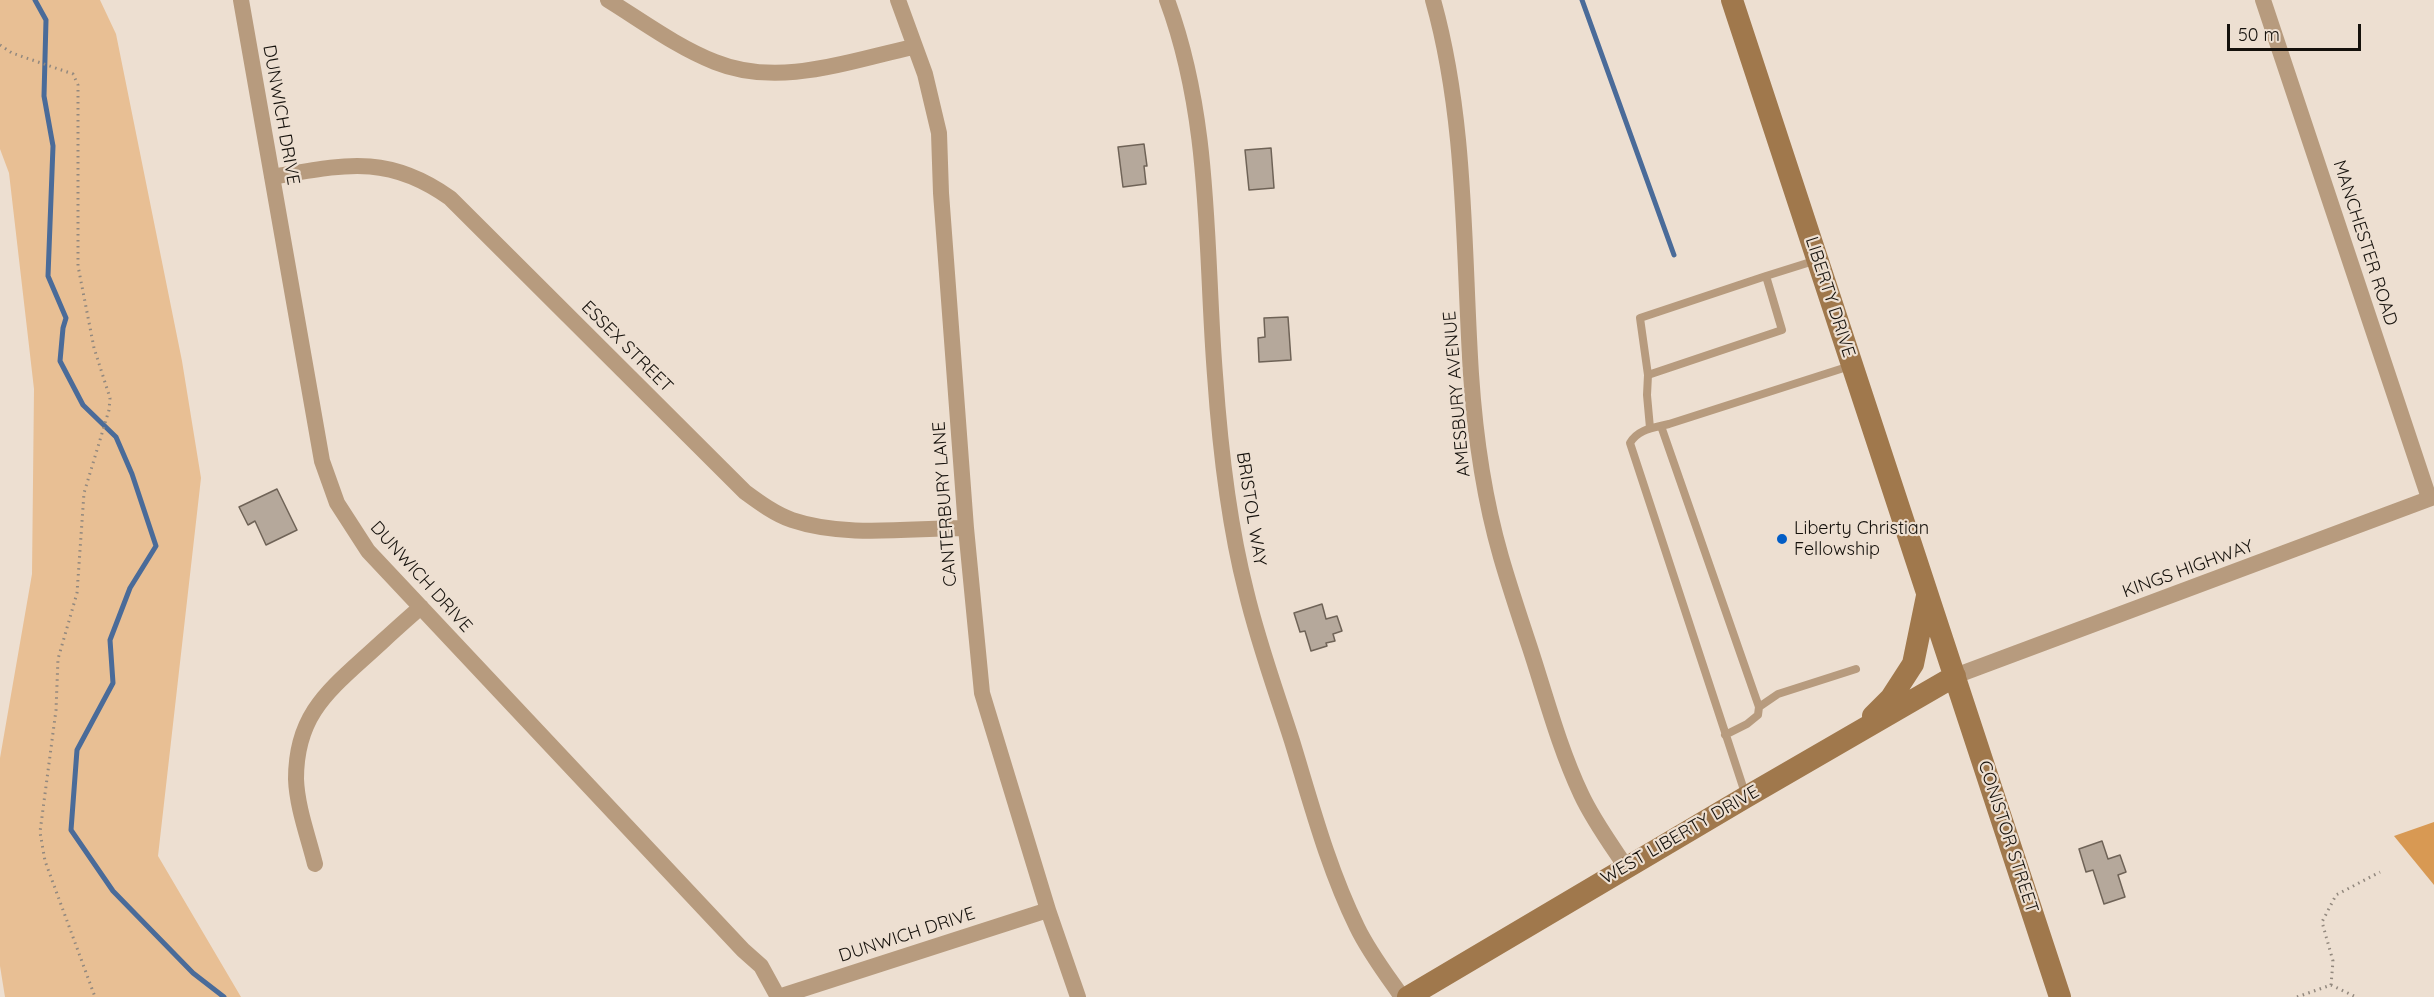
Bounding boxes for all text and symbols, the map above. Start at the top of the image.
scale bar [2230,12,2364,50]
text: 50 m [2238,23,2280,46]
street label: DUNWICH DRIVE [258,43,304,187]
street label: MANCHESTER ROAD [2328,157,2402,329]
street label: LIBERTY DRIVE [1800,234,1860,360]
street label: ESSEX STREET [577,297,677,397]
street label: AMESBURY AVENUE [1439,310,1475,478]
street label: CANTERBURY LANE [928,421,962,587]
street label: BRISTOL WAY [1231,450,1271,568]
street label: DUNWICH DRIVE [365,517,477,637]
place label: Liberty Christian Fellowship [1794,518,1929,560]
marker: Liberty Christian Fellowship [1775,532,1789,546]
street label: KINGS HIGHWAY [2119,535,2257,603]
street label: CONISTOR STREET [1973,758,2043,916]
street label: WEST LIBERTY DRIVE [1597,781,1763,889]
street label: DUNWICH DRIVE [836,903,978,967]

